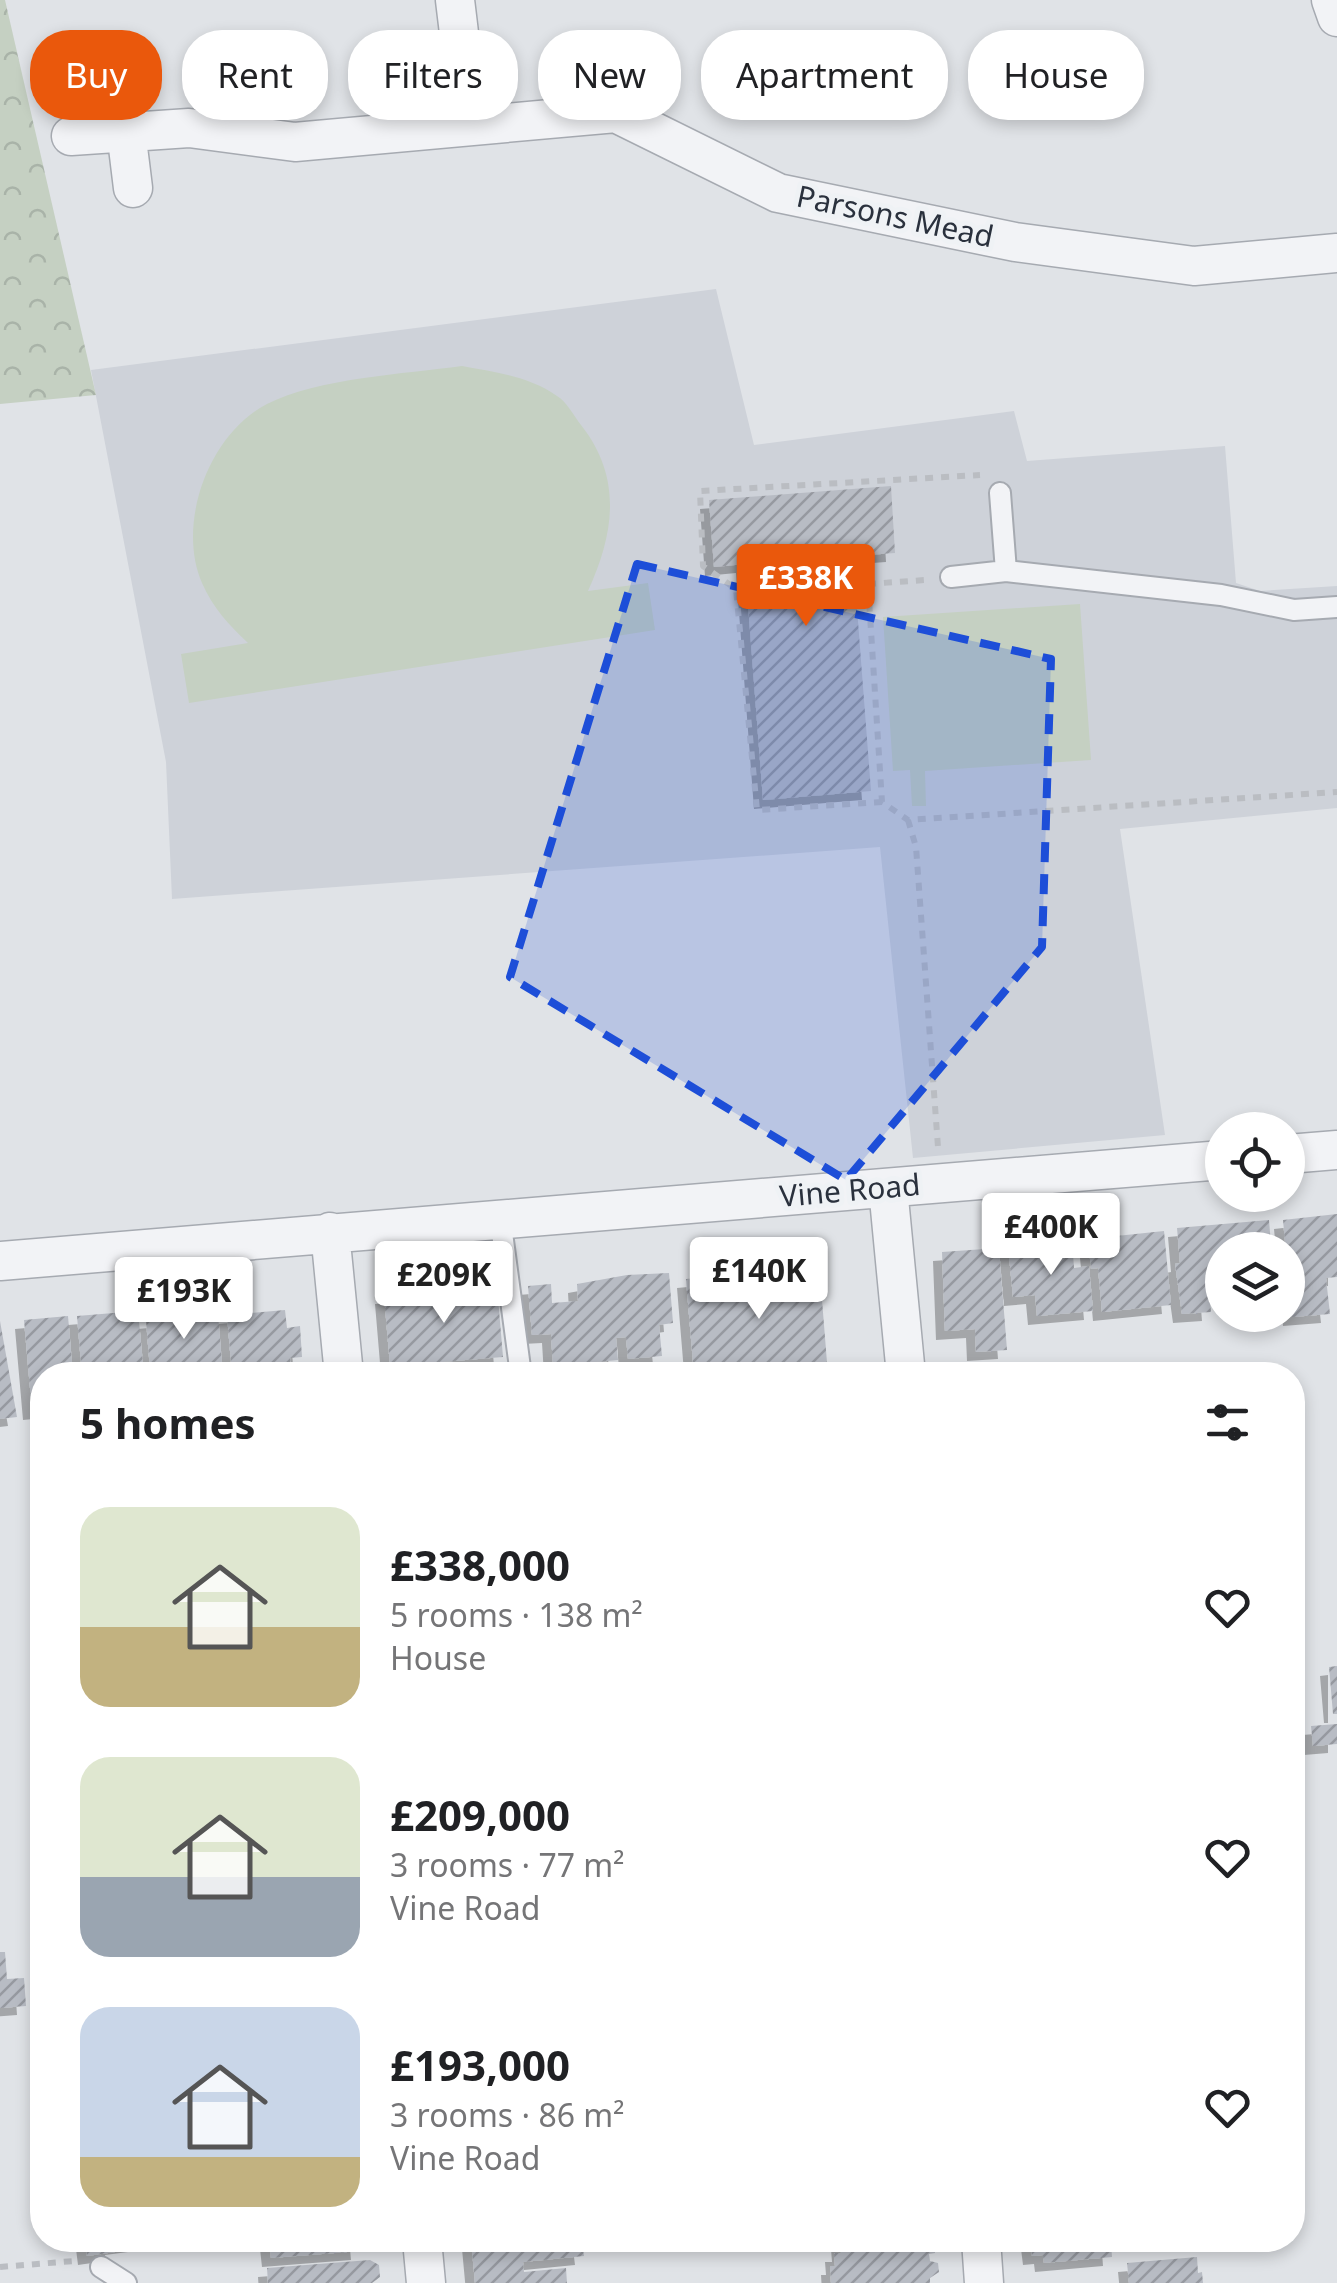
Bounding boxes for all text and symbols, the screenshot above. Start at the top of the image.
chip: Buy [30,30,162,120]
chip: Rent [182,30,328,120]
chip: Filters [348,30,518,120]
chip: New [538,30,681,120]
chip: Apartment [701,30,948,120]
chip: House [968,30,1144,120]
street label: Parsons Mead [793,175,997,256]
pin: £338K [736,544,876,629]
text: £338K [759,555,853,598]
map controls [1205,1112,1305,1332]
button: locate [1205,1112,1305,1212]
street label: Vine Road [778,1163,922,1216]
pin: £400K [981,1193,1121,1278]
text: £400K [1004,1204,1098,1247]
button: layers [1205,1232,1305,1332]
pin: £140K [689,1237,829,1322]
pin: £209K [374,1241,514,1326]
text: £140K [712,1248,806,1291]
text: £209K [397,1252,491,1295]
pin: £193K [114,1257,254,1342]
text: £193K [137,1268,231,1311]
text: 5 homes [80,1394,256,1451]
icon: filters [1200,1395,1255,1450]
text: £338,000 [390,1536,570,1593]
icon: home [160,1547,280,1667]
icon: heart [1200,1580,1255,1635]
text: 5 rooms · 138 m² [390,1593,643,1636]
text: House [390,1636,486,1679]
text: £209,000 [390,1786,570,1843]
icon: home [160,1797,280,1917]
icon: heart [1200,1830,1255,1885]
text: 3 rooms · 77 m² [390,1843,624,1886]
text: Vine Road [390,1886,541,1929]
text: £193,000 [390,2036,570,2093]
icon: home [160,2047,280,2167]
icon: heart [1200,2080,1255,2135]
text: 3 rooms · 86 m² [390,2093,624,2136]
text: Vine Road [390,2136,541,2179]

